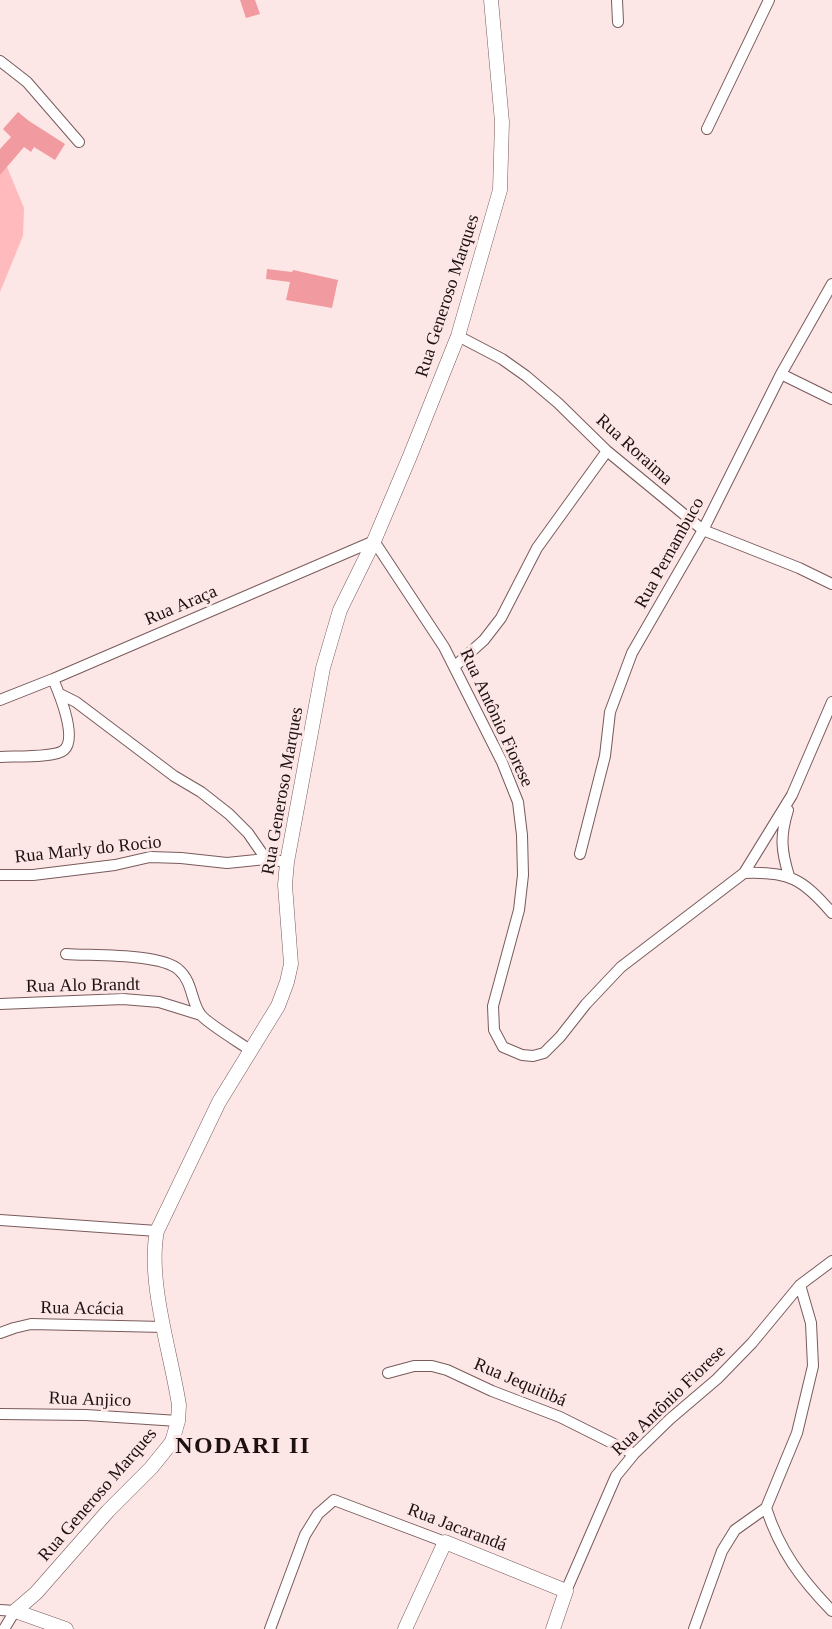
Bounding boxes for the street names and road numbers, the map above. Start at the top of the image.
street label: Rua Generoso Marques [411,212,485,380]
street label: Rua Roraima [591,410,677,490]
street label: Rua Pernambuco [631,494,709,612]
street label: Rua Araça [142,581,220,631]
street label: Rua Antônio Fiorese [455,645,537,791]
street label: Rua Generoso Marques [258,705,308,877]
street label: Rua Marly do Rocio [14,832,162,868]
street label: Rua Alo Brandt [26,974,140,998]
street label: Rua Acácia [40,1297,124,1321]
street label: Rua Antônio Fiorese [608,1341,730,1461]
street label: Rua Jequitibá [470,1354,570,1412]
street label: Rua Anjico [48,1388,132,1412]
street label: Rua Generoso Marques [34,1424,162,1566]
street label: Rua Jacarandá [404,1499,510,1557]

